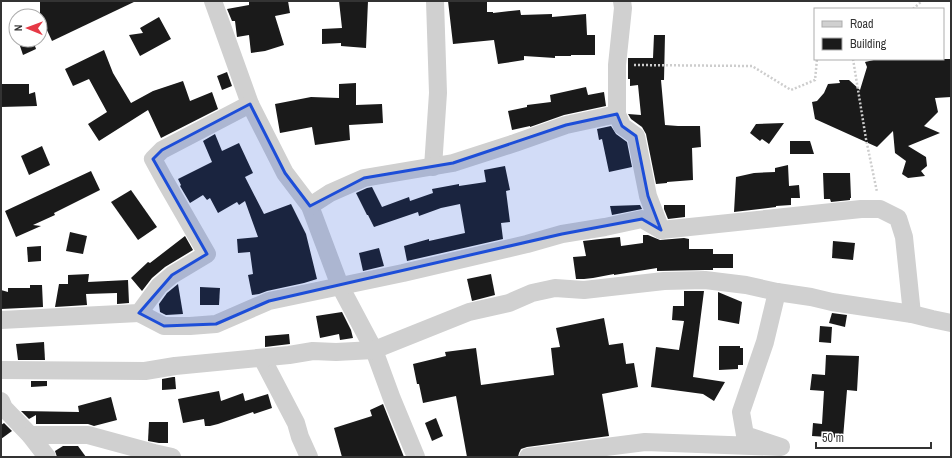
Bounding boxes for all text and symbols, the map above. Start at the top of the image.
north arrow [8,8,48,48]
legend [814,8,944,60]
text: Road [850,16,874,32]
text: N [11,24,25,31]
text: Building [850,36,887,52]
scale bar [816,424,931,450]
text: 50 m [822,430,844,446]

